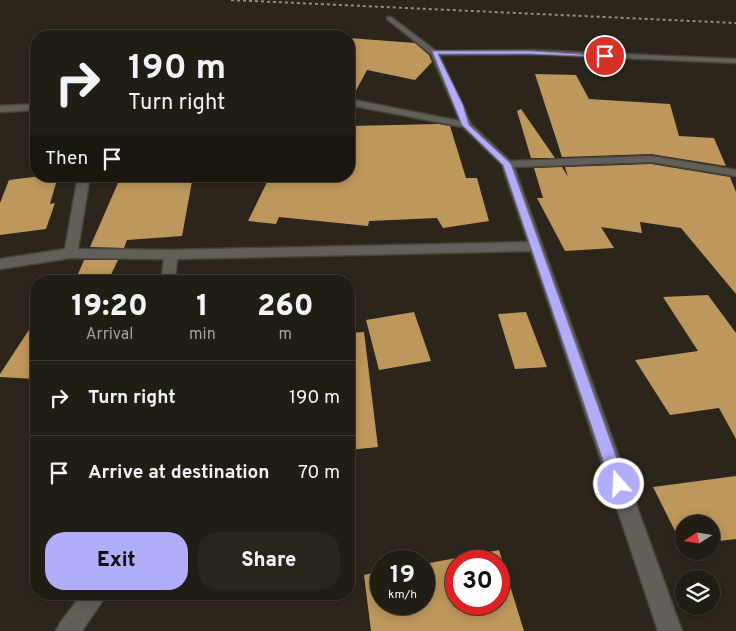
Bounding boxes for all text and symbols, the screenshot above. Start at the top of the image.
pin [584,35,626,77]
icon: arrive [591,42,619,70]
text: 190 m [128,47,226,91]
icon: right [45,50,110,115]
text: Turn right [128,90,225,117]
icon: arrive [98,145,126,173]
text: Then [45,147,88,171]
text: 19:20 [71,289,148,326]
text: 1 [196,289,208,326]
text: 260 [257,289,314,326]
text: Arrival [86,325,133,345]
text: min [189,325,216,345]
text: m [279,325,292,345]
icon: right [45,384,73,412]
text: Turn right [88,386,176,410]
text: 190 m [289,386,340,410]
position arrow [592,457,644,509]
icon: arrive [45,459,73,487]
text: Arrive at destination [88,461,269,485]
text: 70 m [298,461,340,485]
north arrow [675,515,720,560]
map controls [675,515,720,615]
button: Exit [45,532,188,590]
button: Share [198,532,340,590]
speed limit sign: 30 [445,550,510,615]
text: 19 [390,560,415,592]
button: layers [675,570,720,615]
text: km/h [388,587,417,603]

